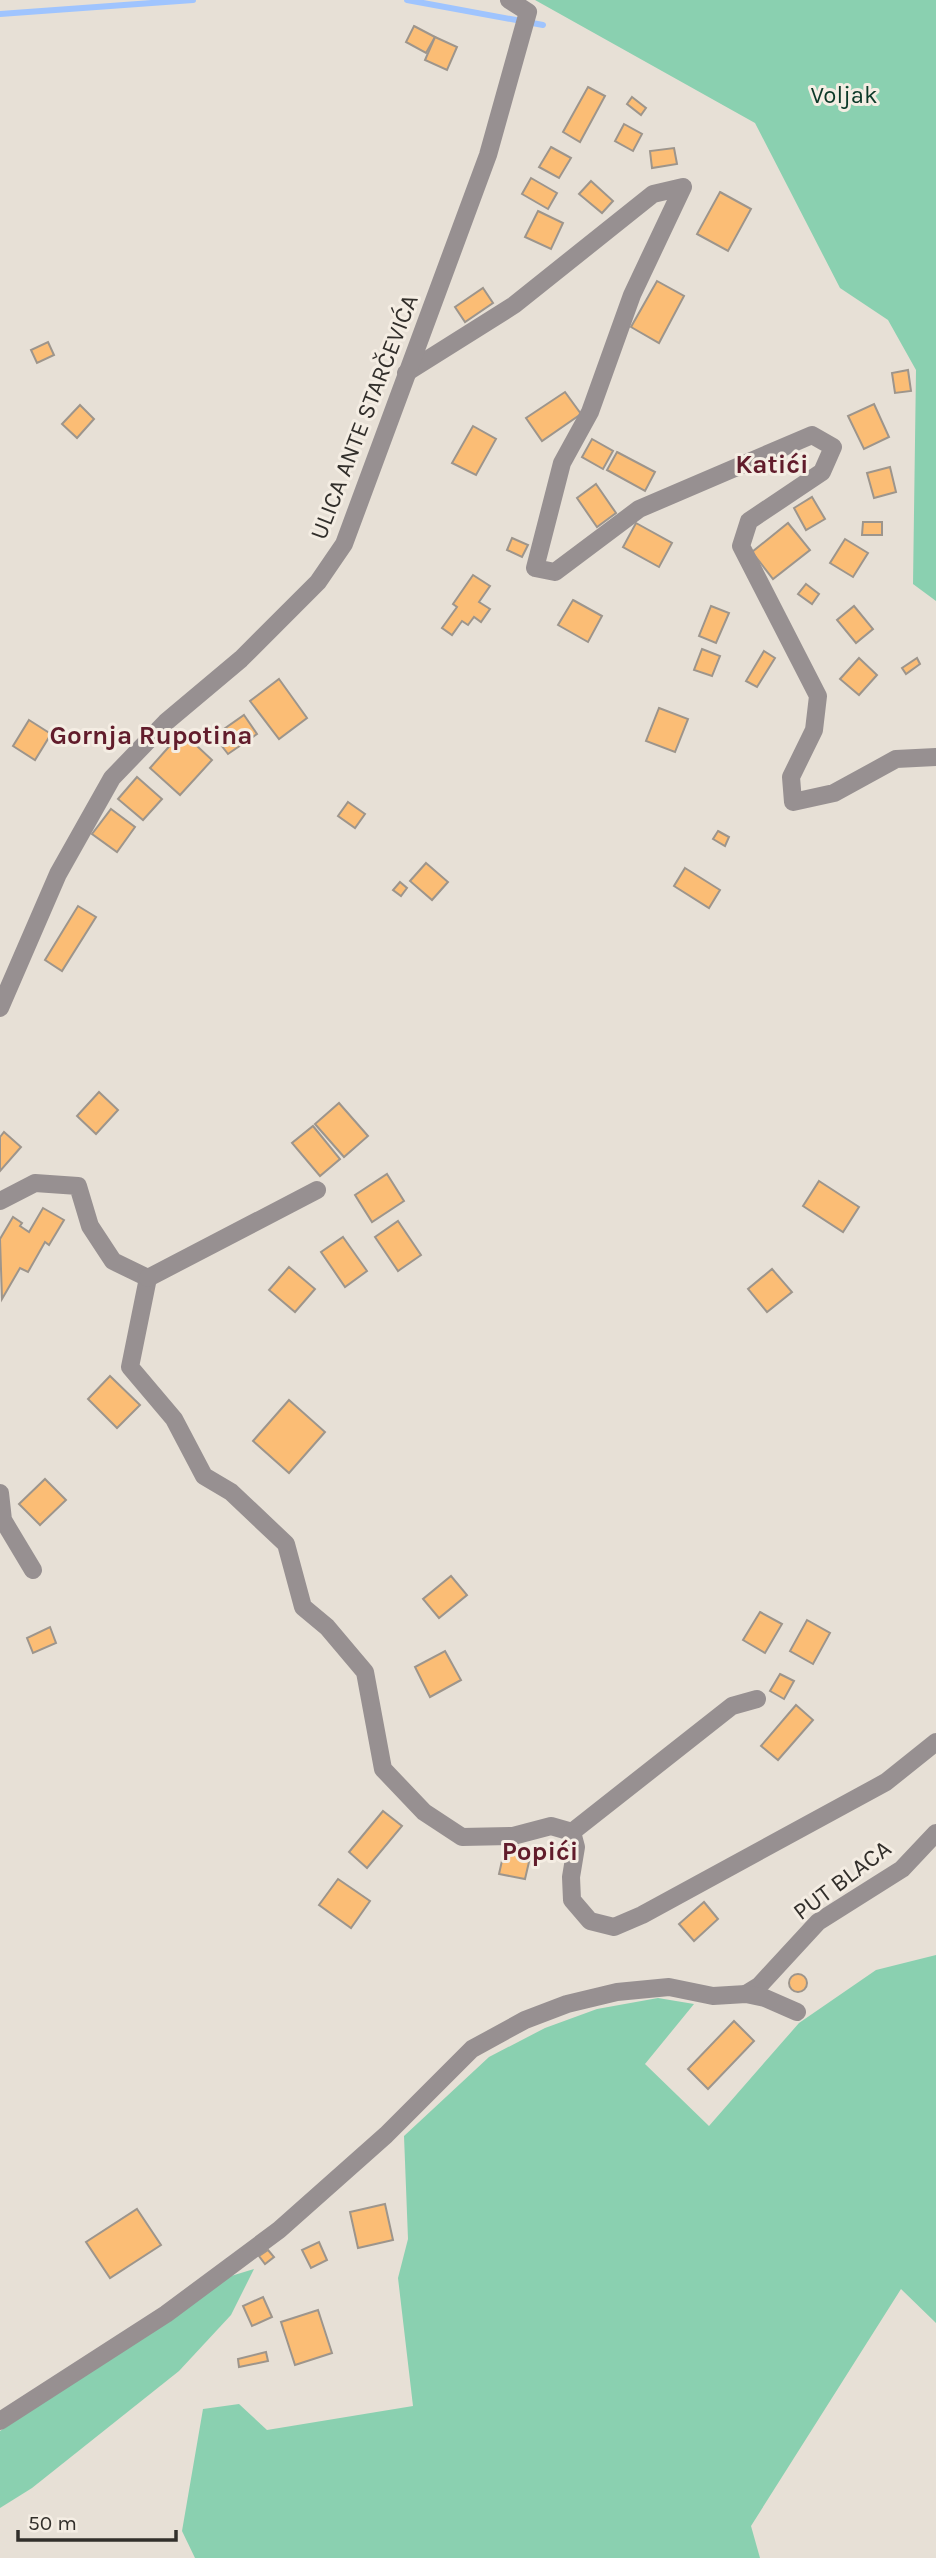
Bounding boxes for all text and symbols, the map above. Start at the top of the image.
park label: Voljak [811,81,877,109]
street label: ULICA ANTE STARČEVIĆA [303,290,424,543]
district label: Katići [735,449,809,480]
district label: Gornja Rupotina [49,720,253,751]
street label: PUT BLACA [788,1834,897,1926]
district label: Popići [502,1836,578,1867]
scale bar [18,2498,175,2542]
text: 50 m [28,2511,77,2535]

